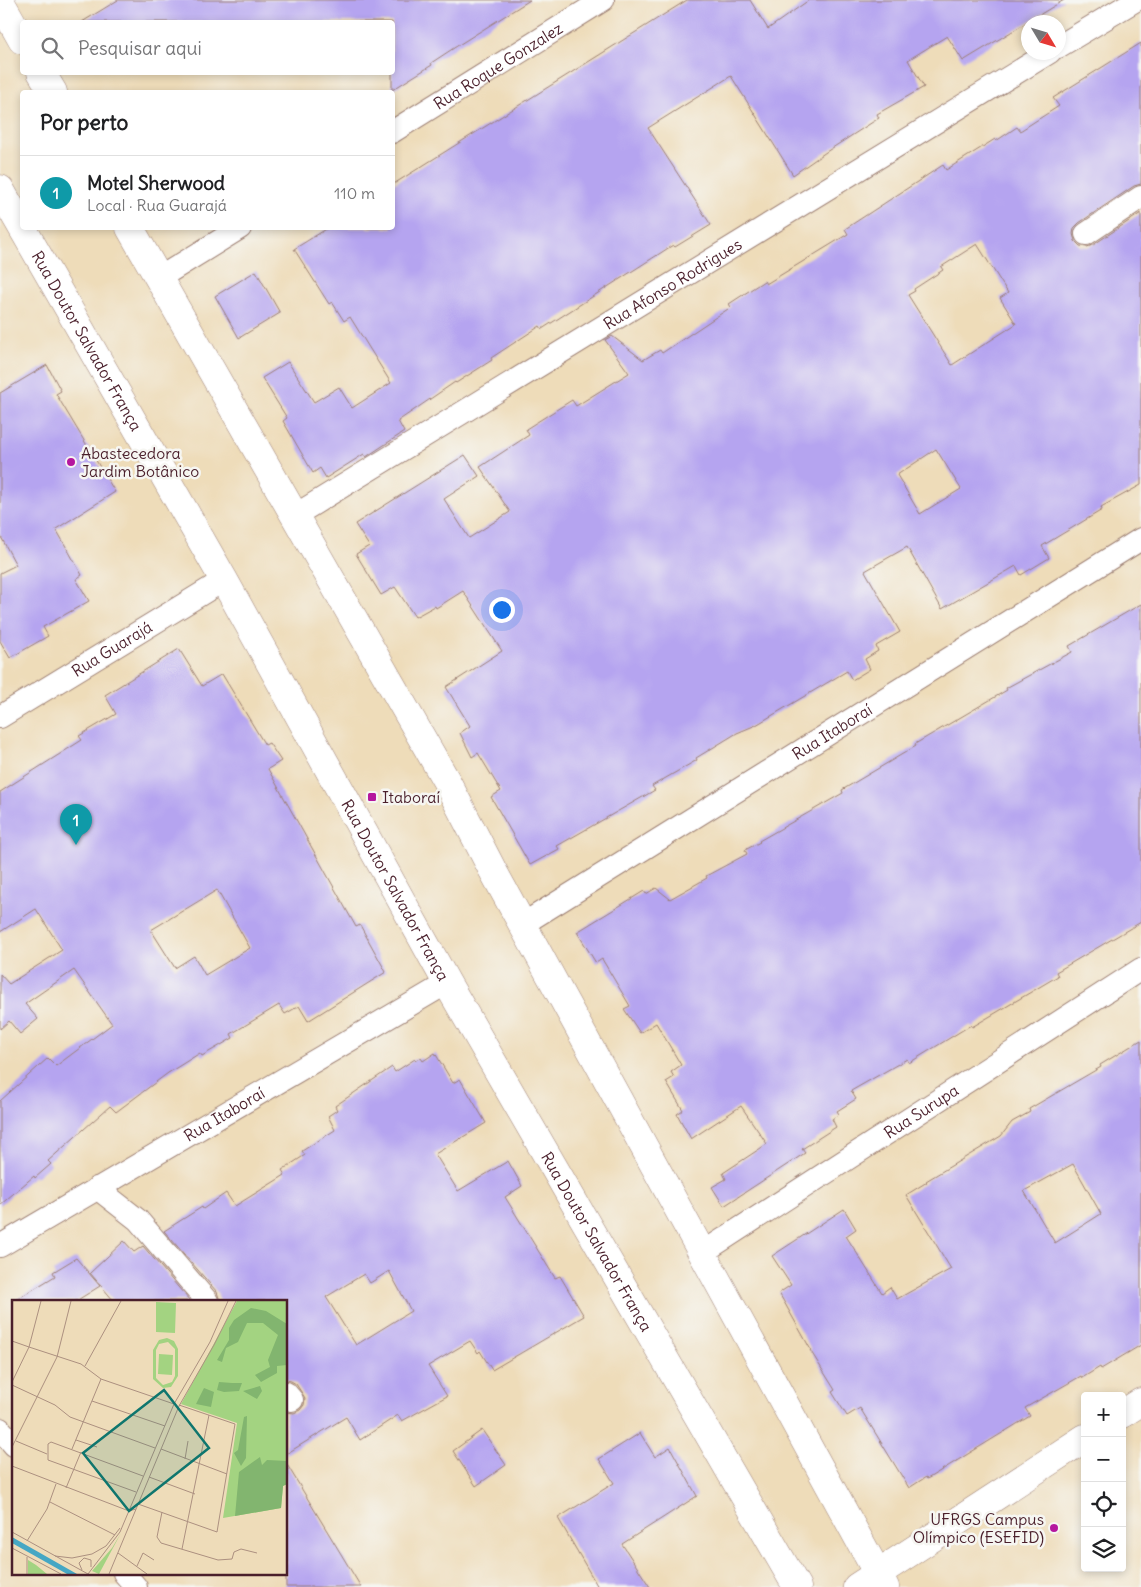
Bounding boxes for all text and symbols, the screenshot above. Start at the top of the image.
north arrow [1021,15,1066,60]
street label: Rua Roque Gonzalez [430,18,566,114]
search box [20,20,395,75]
icon: search [38,34,66,62]
text: Pesquisar aqui [78,36,202,60]
text: Por perto [40,109,128,136]
text: Motel Sherwood [87,171,225,195]
text: 1 [53,183,59,203]
text: 110 m [334,183,375,203]
text: Local · Rua Guarajá [87,195,227,215]
street label: Rua Afonso Rodrigues [600,234,745,334]
street label: Rua Doutor Salvador França [28,247,146,434]
place label: Abastecedora Jardim Botânico [81,443,199,481]
marker: Abastecedora Jardim Botânico [65,456,77,468]
your location [489,597,515,623]
street label: Rua Guarajá [68,617,156,681]
street label: Rua Itaboraí [788,699,876,764]
place label: Itaboraí [382,787,440,807]
marker: Itaboraí [366,791,378,803]
street label: Rua Doutor Salvador França [337,796,454,984]
pin: 1 [60,804,92,845]
street label: Rua Surupa [880,1080,962,1143]
street label: Rua Itaboraí [180,1082,268,1146]
street label: Rua Doutor Salvador França [537,1148,657,1335]
inset map [12,1300,288,1574]
map controls [1081,1392,1126,1572]
button: + [1081,1392,1126,1437]
button: − [1081,1437,1126,1482]
button: locate [1081,1482,1126,1527]
place label: UFRGS Campus Olímpico (ESEFID) [913,1509,1044,1547]
marker: UFRGS Campus Olímpico (ESEFID) [1048,1522,1060,1534]
button: layers [1081,1527,1126,1572]

